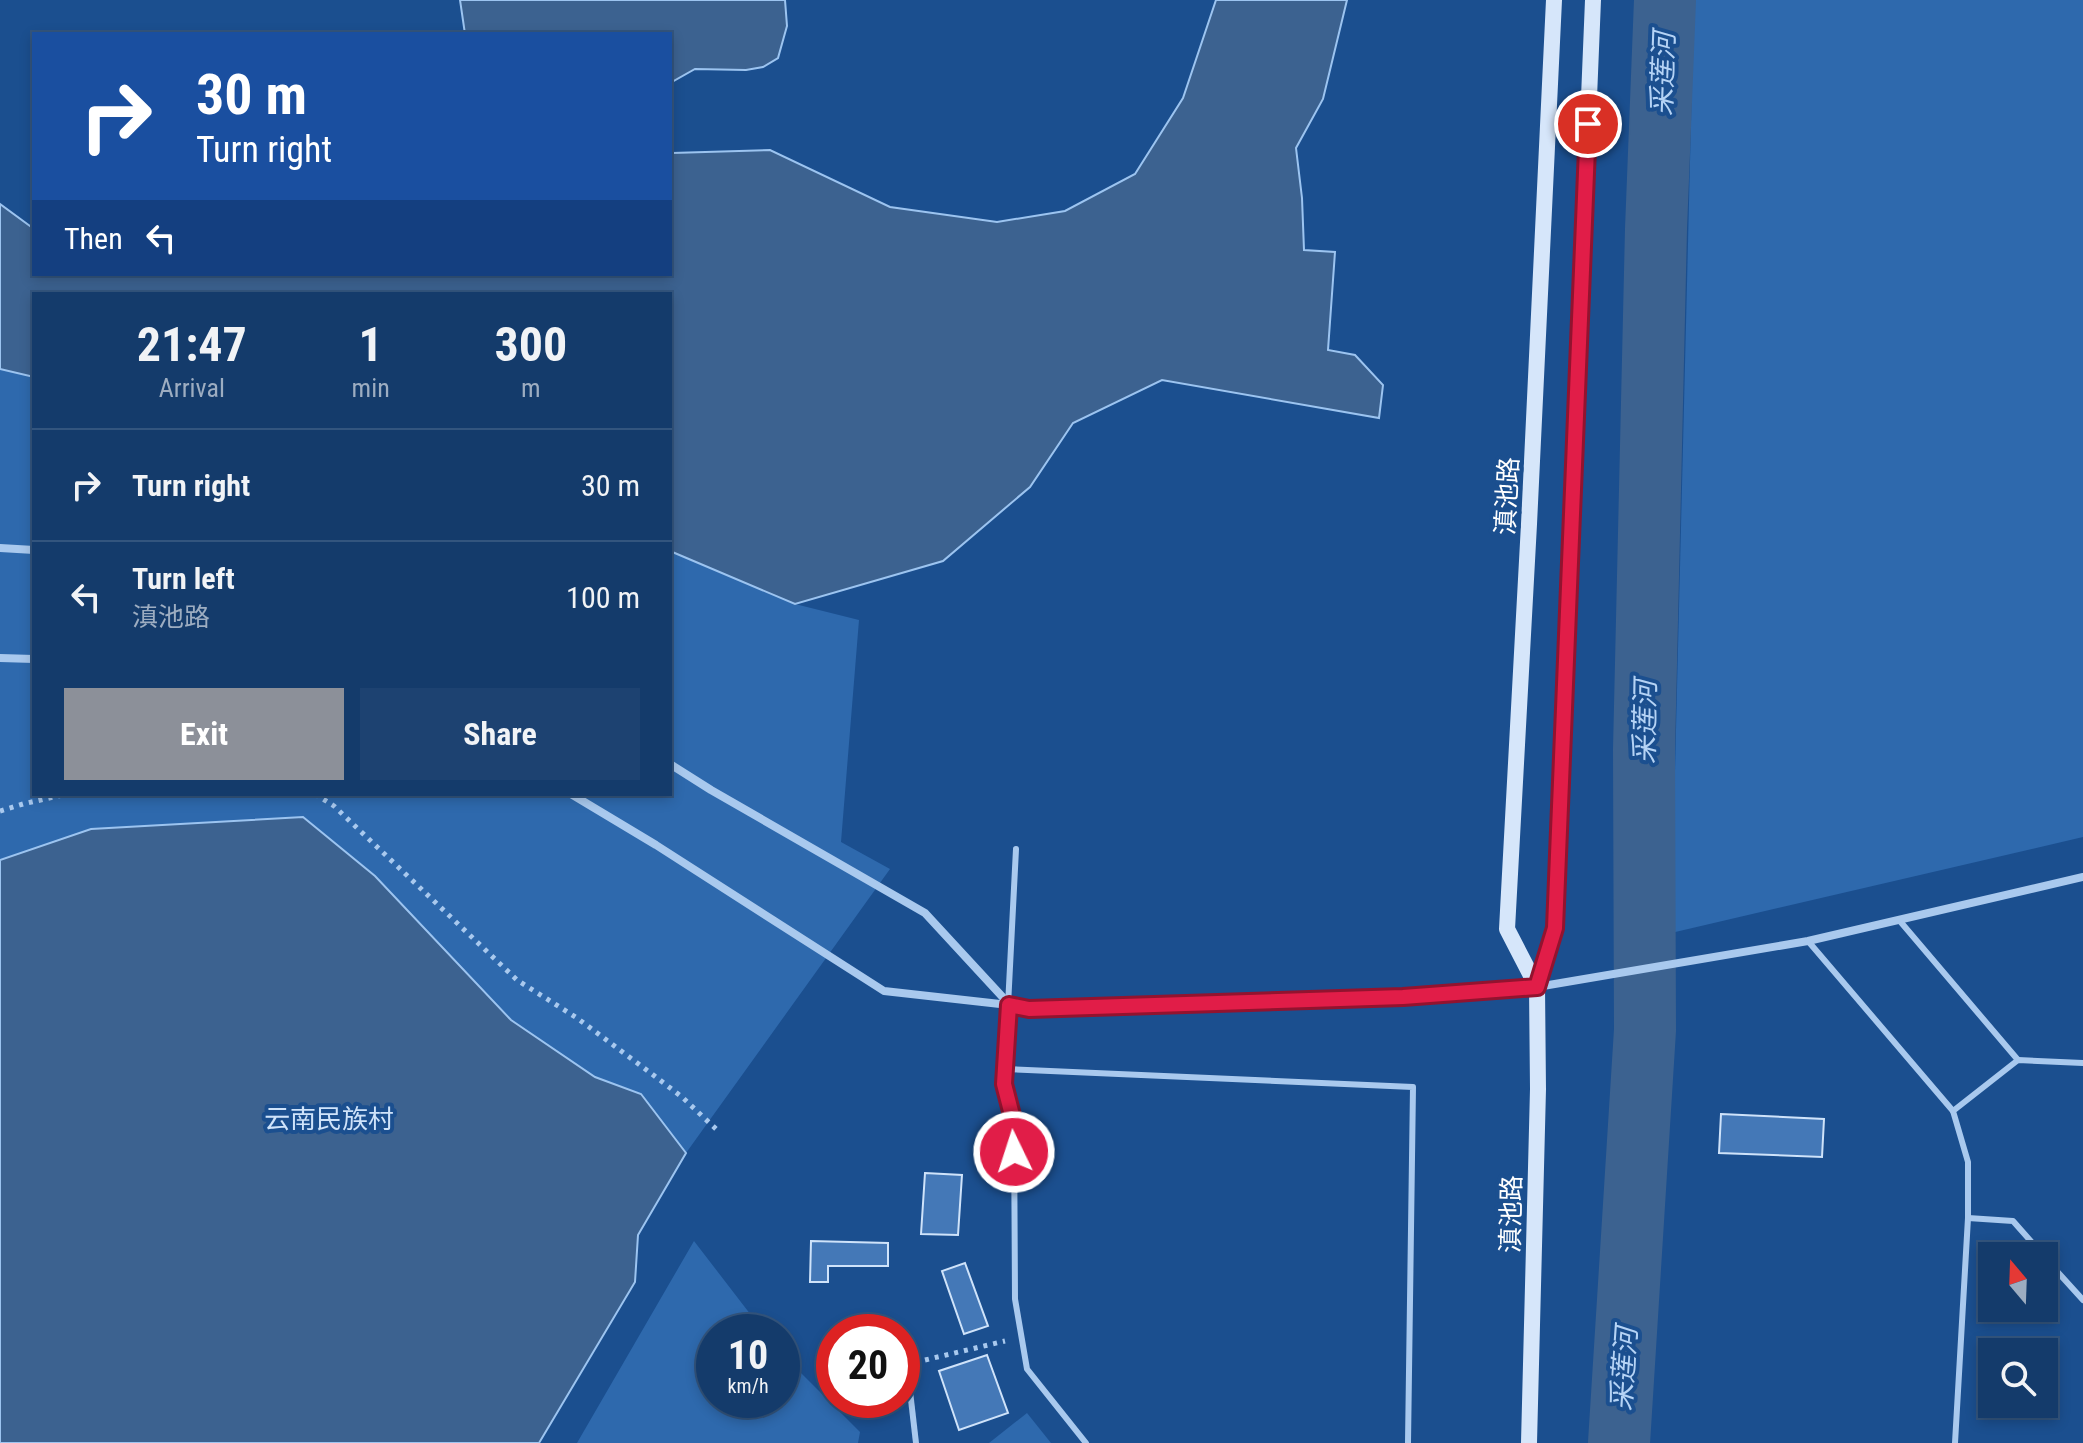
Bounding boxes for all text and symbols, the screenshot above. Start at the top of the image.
water label: 采莲河 [1645,26,1681,117]
text: 30 m [196,62,307,128]
icon: right [64,64,168,168]
pin [1554,90,1622,158]
icon: arrive [1566,102,1610,146]
text: Turn right [196,129,332,171]
icon: left [139,216,183,260]
text: Then [64,221,123,256]
text: 21:47 [137,316,247,373]
text: 1 [359,316,383,373]
text: 300 [494,316,567,373]
text: Arrival [159,373,225,403]
text: min [352,373,390,403]
text: m [521,373,541,403]
street label: 滇池路 [1490,456,1524,536]
icon: right [64,463,108,507]
text: Turn right [132,468,250,503]
text: 30 m [581,468,640,503]
text: Turn left [132,561,235,596]
icon: left [64,575,108,619]
text: 100 m [566,580,640,615]
text: 滇池路 [132,602,210,632]
water label: 采莲河 [1628,675,1662,764]
button: Exit [64,688,344,780]
button: Share [360,688,640,780]
park label: 云南民族村 [264,1104,394,1134]
position arrow [972,1110,1056,1194]
street label: 滇池路 [1495,1175,1527,1253]
north arrow [1978,1242,2058,1322]
map controls [1978,1242,2058,1418]
speed limit sign: 20 [816,1314,920,1418]
water label: 采莲河 [1605,1321,1644,1412]
text: 10 [728,1332,768,1379]
button: search [1978,1338,2058,1418]
text: km/h [727,1374,769,1398]

